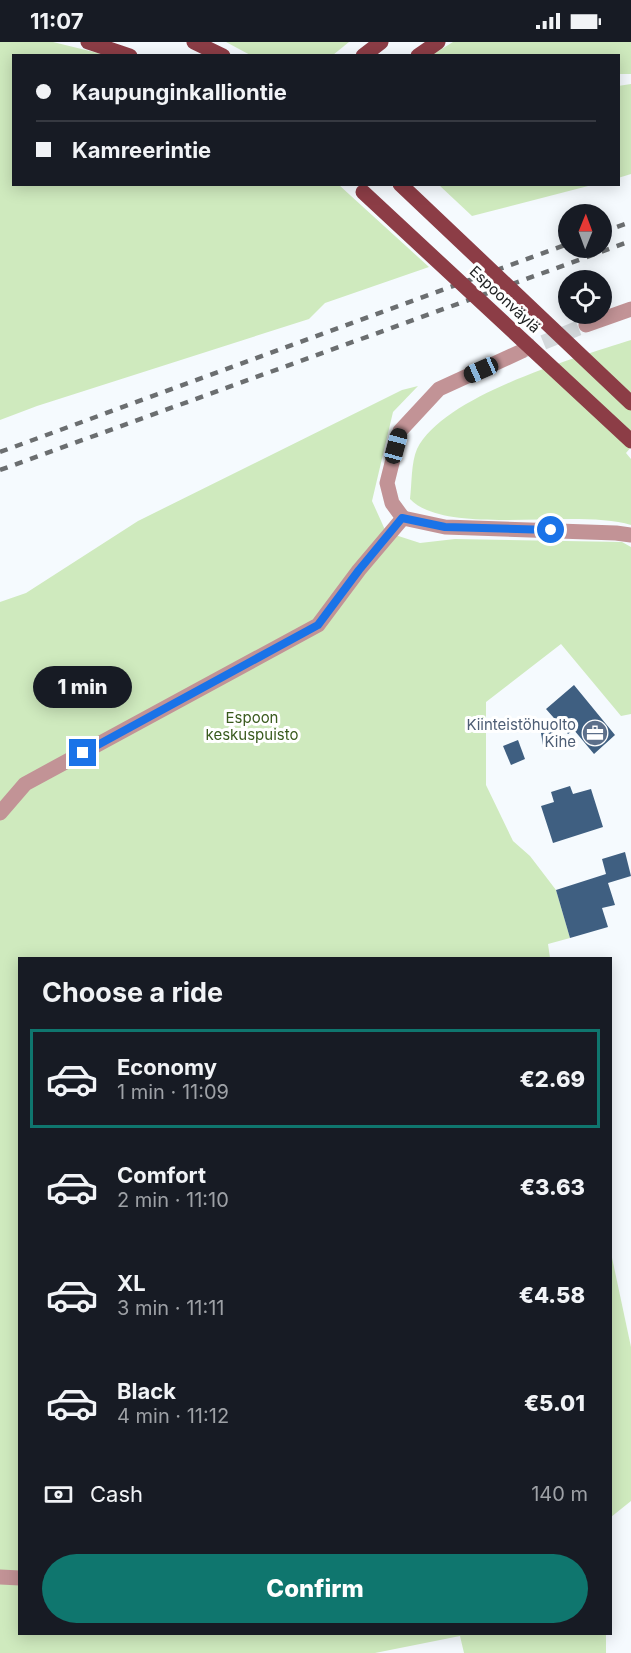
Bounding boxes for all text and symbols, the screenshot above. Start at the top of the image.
text: 11:07 [30,8,84,34]
text: Kaupunginkalliontie [72,79,287,105]
text: Kamreerintie [72,137,211,163]
north arrow [558,204,612,258]
map controls [558,204,612,324]
street label: Espoonväylä [466,261,544,337]
button: locate [558,270,612,324]
car [461,354,501,386]
car [383,426,409,466]
route start [537,516,564,543]
callout: 1 min [34,666,132,708]
text: 1 min [57,675,108,699]
park label: Espoon keskuspuisto [206,708,298,744]
place label: Kiinteistöhuolto Kihe [466,715,576,751]
office icon: Kiinteistöhuolto Kihe [580,718,610,748]
route end [69,739,96,766]
text: Choose a ride [42,976,223,1009]
icon: car [45,1052,99,1106]
text: Economy [117,1054,217,1080]
text: €2.69 [520,1066,585,1092]
text: 1 min · 11:09 [117,1080,229,1104]
icon: car [45,1160,99,1214]
text: Comfort [117,1162,206,1188]
text: €3.63 [520,1174,585,1200]
text: 2 min · 11:10 [117,1188,229,1212]
icon: car [45,1268,99,1322]
text: XL [117,1270,146,1296]
text: €4.58 [519,1282,585,1308]
text: 3 min · 11:11 [117,1296,224,1320]
icon: car [45,1376,99,1430]
text: Black [117,1378,176,1404]
text: €5.01 [524,1390,585,1416]
text: 4 min · 11:12 [117,1404,229,1428]
icon: cash [42,1478,75,1511]
text: Cash [90,1481,143,1507]
text: 140 m [531,1482,588,1506]
button: Confirm [42,1554,588,1623]

